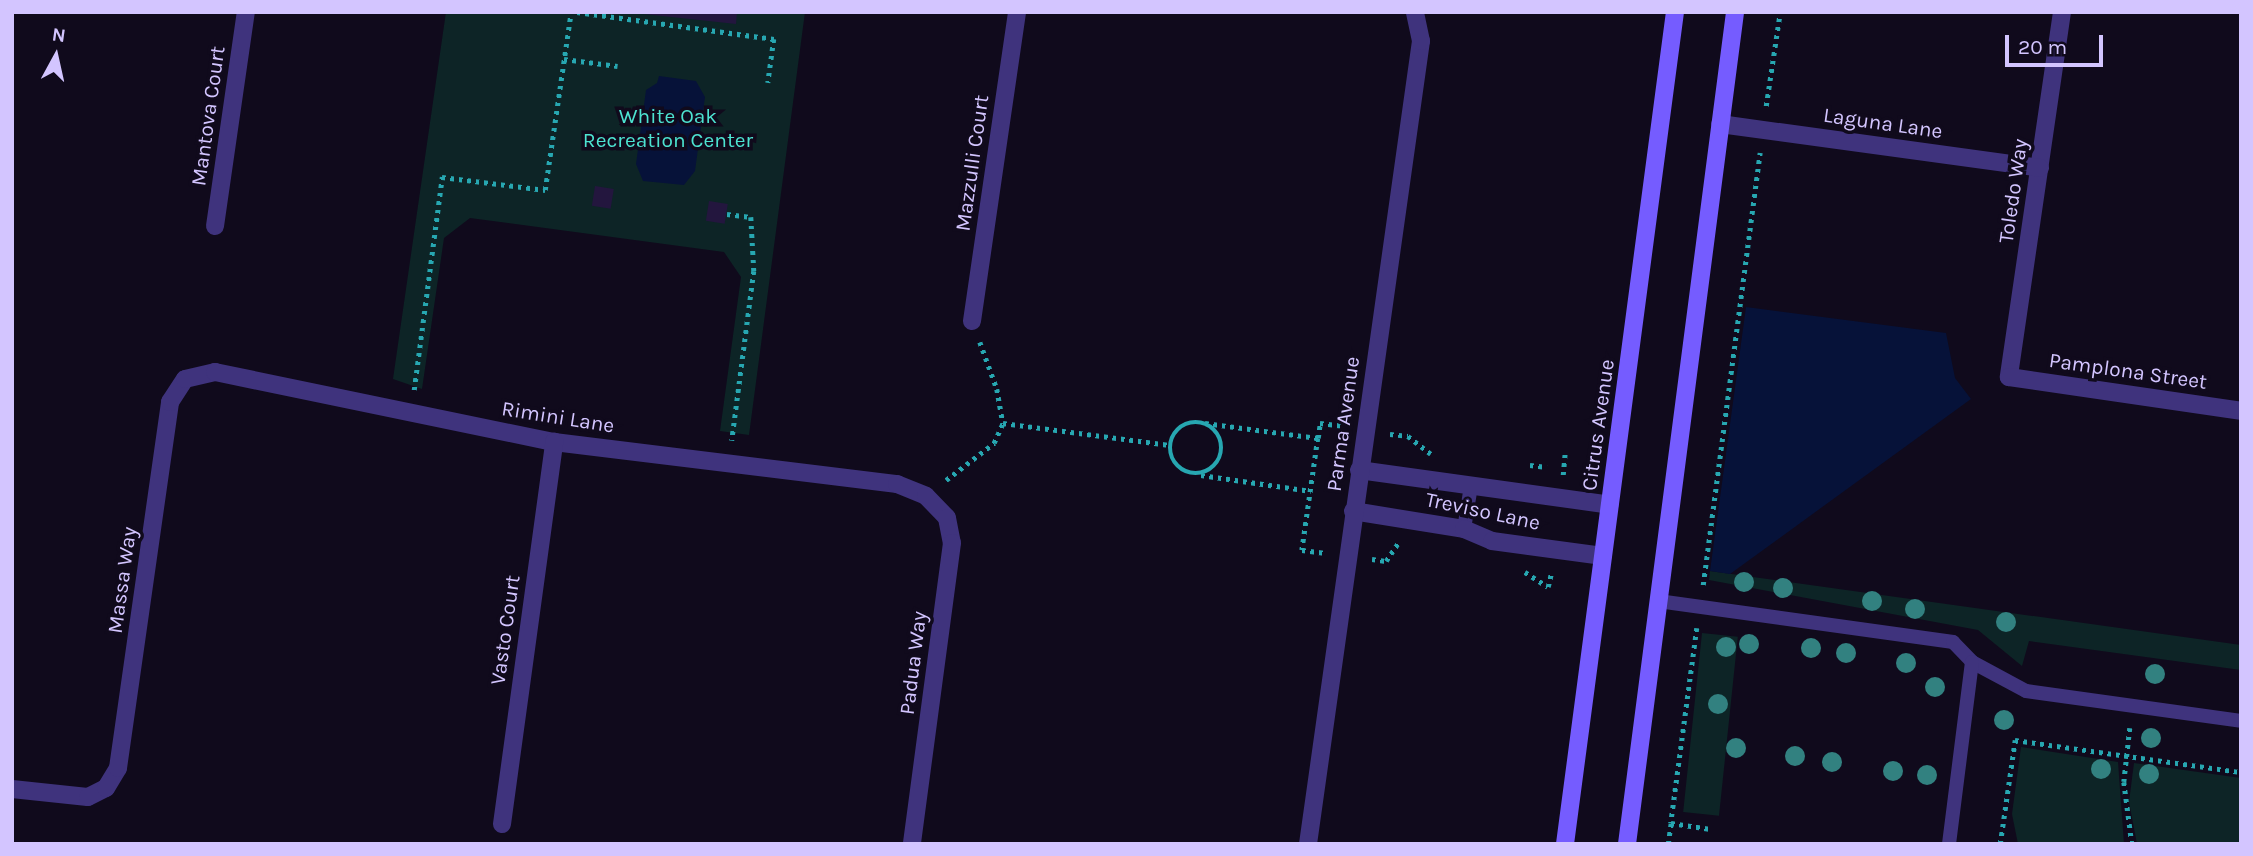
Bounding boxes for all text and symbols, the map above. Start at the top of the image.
north arrow [21,21,91,91]
scale bar [2008,21,2106,65]
text: N [51,23,67,47]
text: 20 m [2018,35,2067,59]
street label: Mantova Court [186,44,230,188]
street label: Mazzulli Court [950,93,994,233]
street label: Laguna Lane [1822,102,1944,144]
park label: White Oak Recreation Center [583,103,753,153]
street label: Toledo Way [1993,137,2033,245]
street label: Pamplona Street [2047,347,2209,395]
street label: Parma Avenue [1321,355,1365,493]
street label: Citrus Avenue [1576,358,1620,492]
street label: Rimini Lane [500,396,616,438]
street label: Treviso Lane [1423,487,1543,535]
street label: Massa Way [102,525,142,635]
street label: Vasto Court [485,573,525,687]
street label: Padua Way [894,610,932,716]

